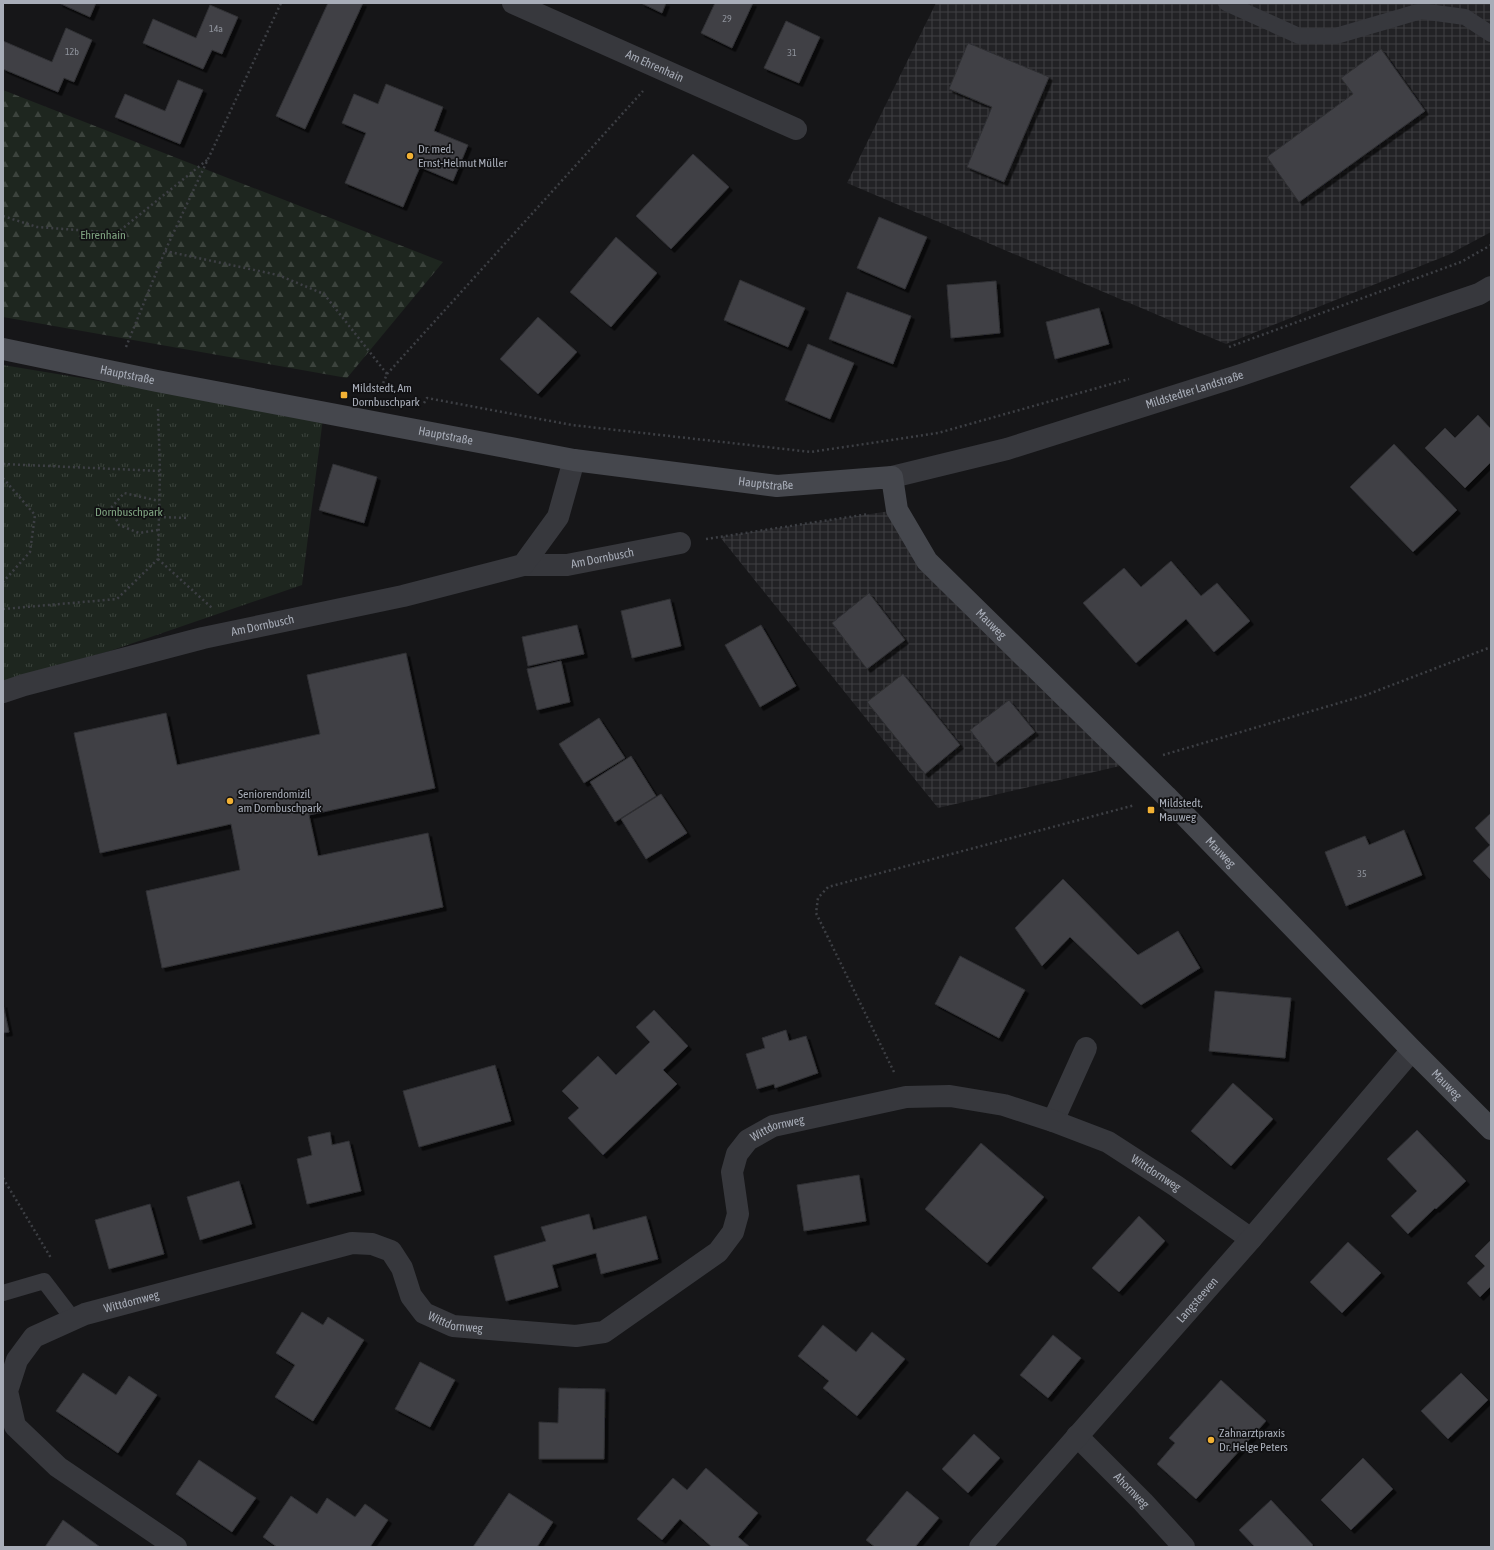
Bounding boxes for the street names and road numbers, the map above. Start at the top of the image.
street label: Am Ehrenhain [623,47,686,85]
street label: Hauptstraße [99,362,156,387]
street label: Mildstedter Landstraße [1144,368,1245,412]
street label: Hauptstraße [417,424,474,448]
street label: Hauptstraße [737,474,794,493]
street label: Am Dornbusch [570,545,635,571]
street label: Mauweg [973,606,1010,642]
street label: Am Dornbusch [230,612,295,639]
street label: Mauweg [1203,834,1239,871]
street label: Mauweg [1429,1067,1465,1103]
street label: Wittdornweg [748,1112,806,1144]
street label: Wittdornweg [1128,1152,1184,1195]
street label: Langsteeven [1174,1274,1221,1326]
street label: Wittdornweg [102,1287,161,1316]
street label: Wittdornweg [426,1309,484,1335]
street label: Ahornweg [1111,1470,1153,1512]

